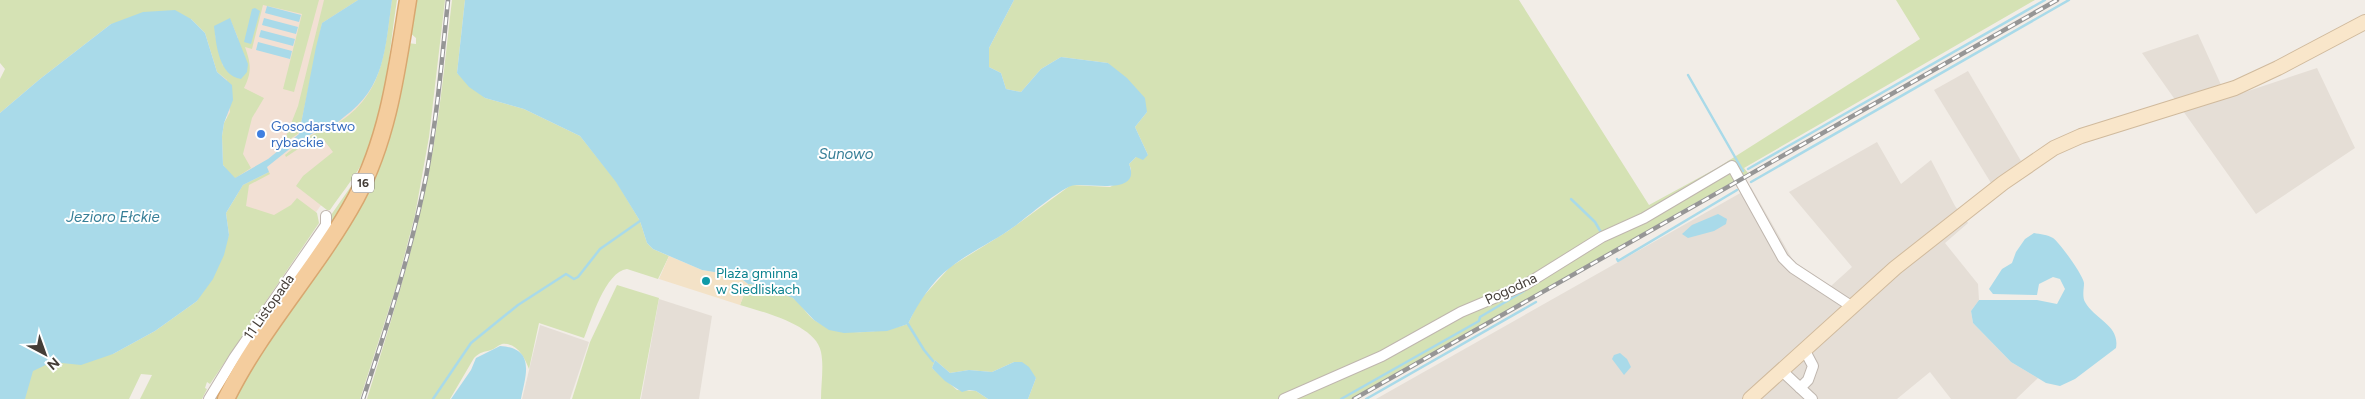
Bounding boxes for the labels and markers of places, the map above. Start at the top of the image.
place label: Gosodarstwo rybackie [271,118,355,151]
marker: Gosodarstwo rybackie [255,128,267,140]
place label: Plaża gminna w Siedliskach [716,265,800,298]
marker: Plaża gminna w Siedliskach [700,275,712,287]

